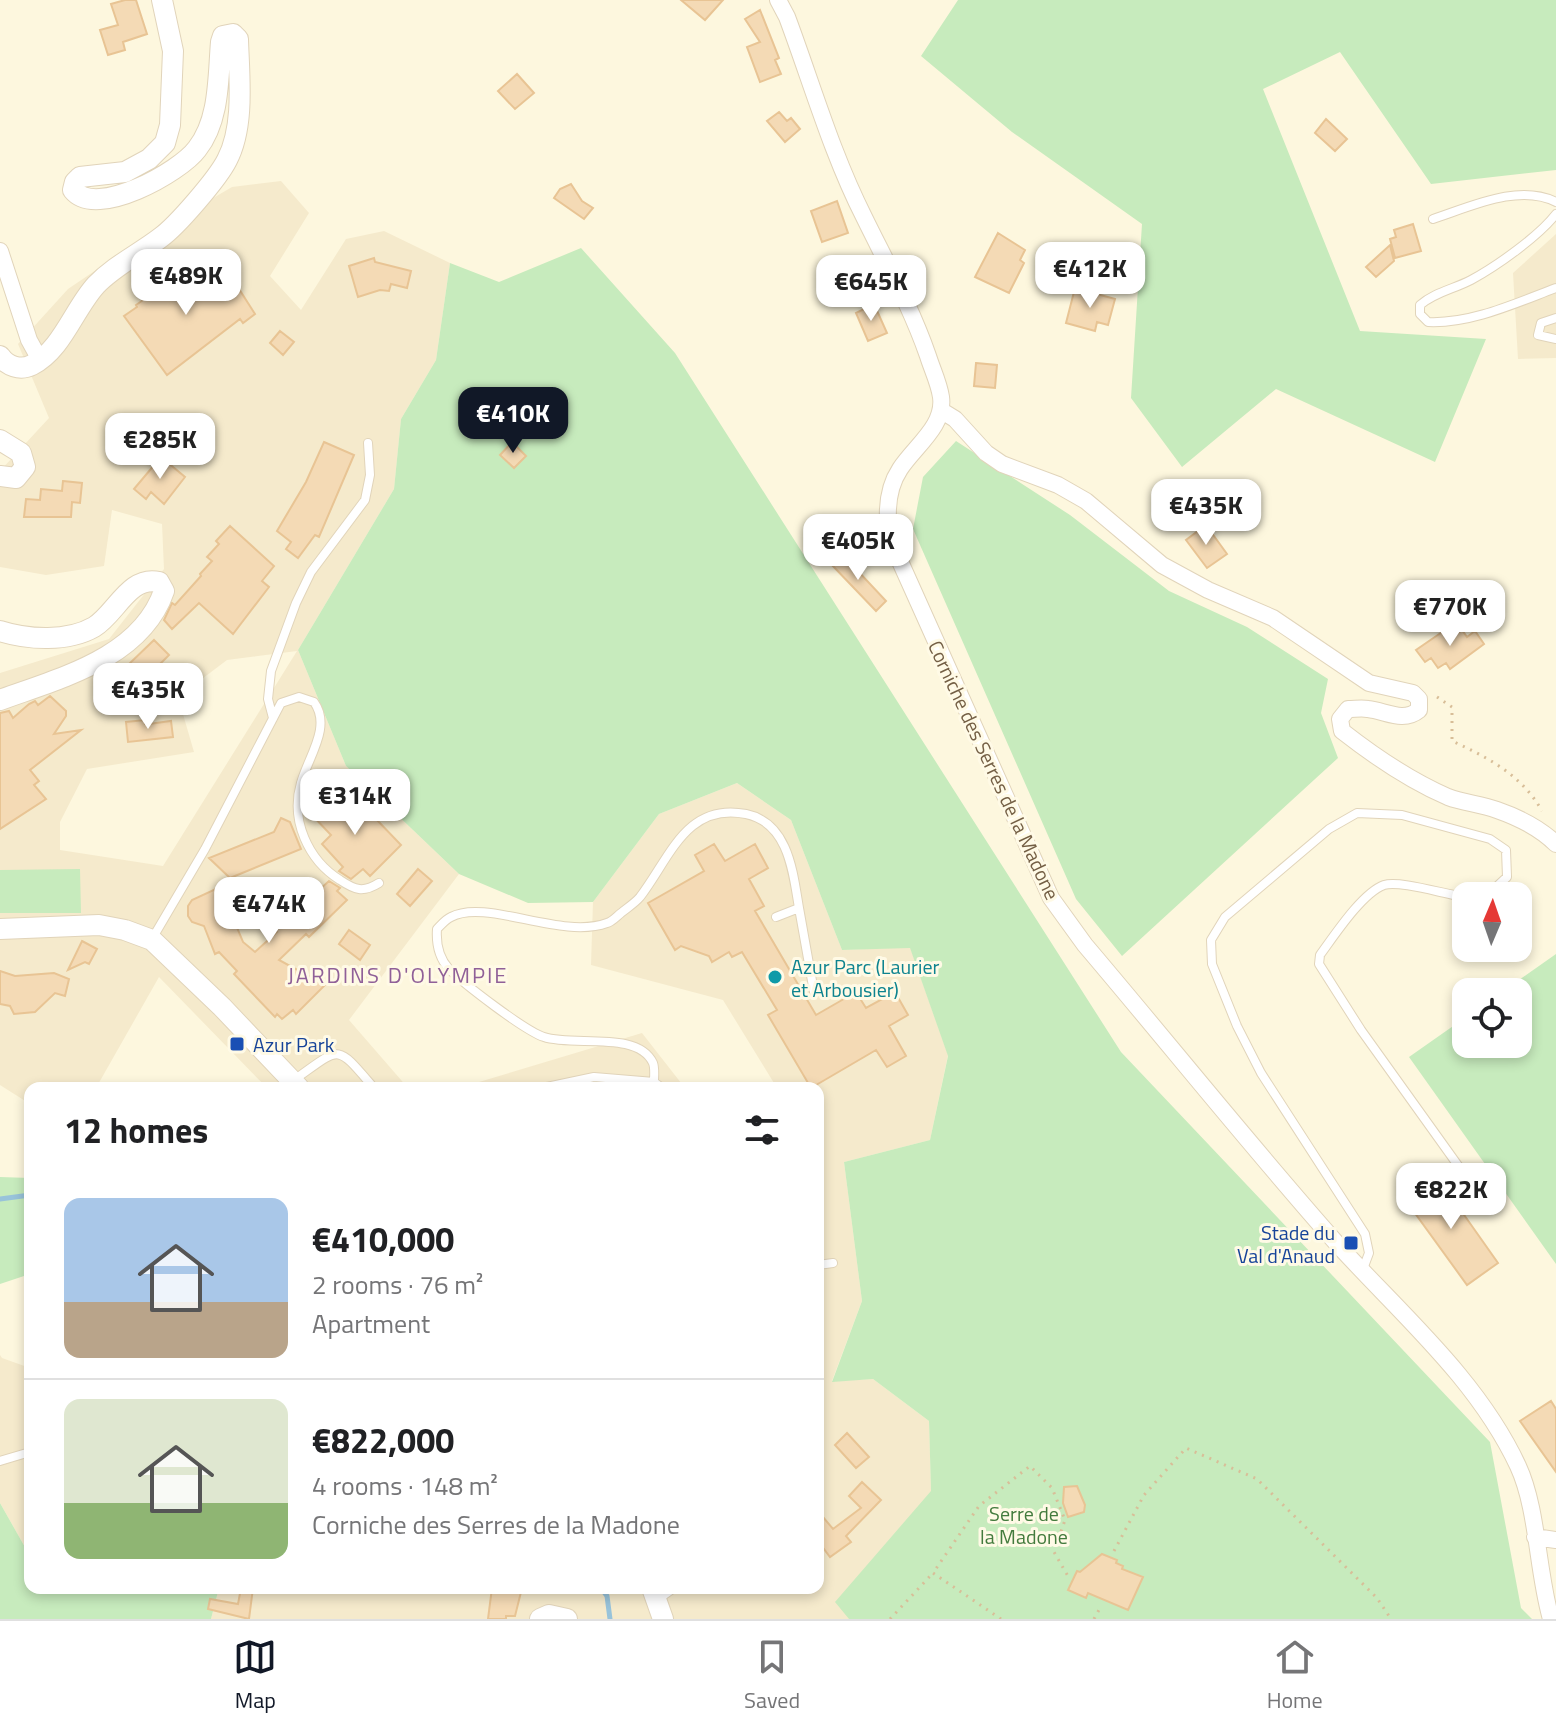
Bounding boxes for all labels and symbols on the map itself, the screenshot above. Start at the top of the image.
pin: €412K [1034,242,1146,310]
pin: €489K [130,249,242,317]
pin: €645K [815,255,927,323]
pin: €410K [457,387,569,455]
pin: €285K [104,413,216,481]
pin: €435K [1150,479,1262,547]
pin: €405K [802,514,914,582]
pin: €770K [1394,580,1506,648]
street label: Corniche des Serres de la Madone [920,635,1068,905]
pin: €435K [92,663,204,731]
pin: €314K [299,769,411,837]
pin: €474K [213,877,325,945]
north arrow [1452,882,1532,962]
place label: Azur Parc (Laurier et Arbousier) [791,951,939,1005]
district label: JARDINS D'OLYMPIE [287,958,509,992]
marker: Azur Parc (Laurier et Arbousier) [766,968,784,986]
place label: Azur Park [253,1029,335,1060]
marker: Azur Park [228,1035,246,1053]
pin: €822K [1395,1163,1507,1231]
place label: Stade du Val d'Anaud [1237,1217,1335,1271]
marker: Stade du Val d'Anaud [1342,1234,1360,1252]
park label: Serre de la Madone [980,1498,1068,1552]

